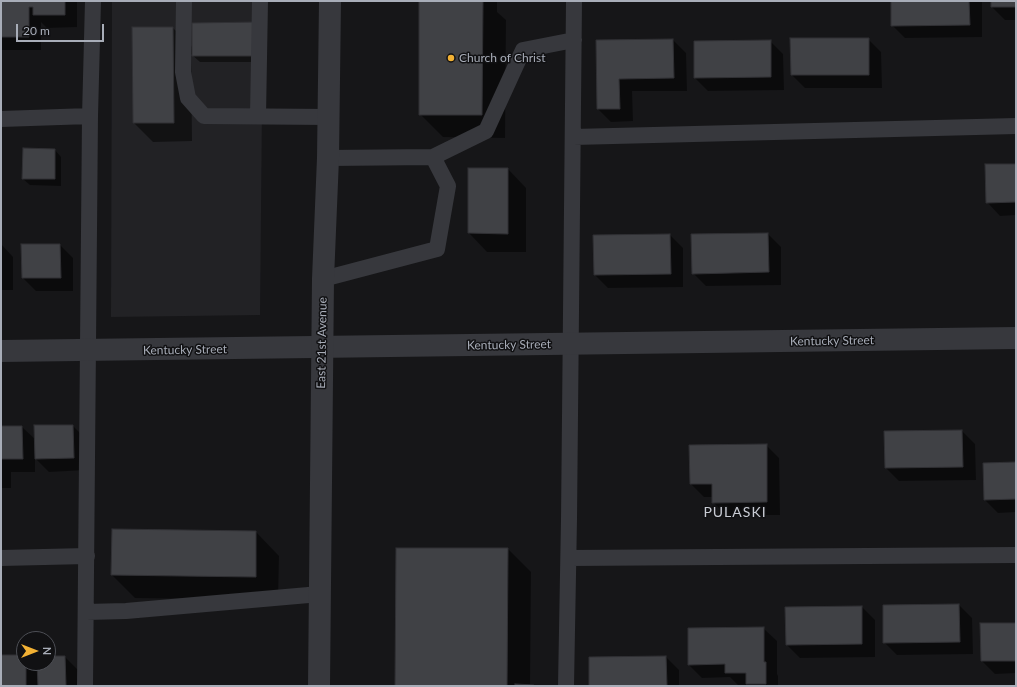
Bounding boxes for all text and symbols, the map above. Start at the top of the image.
scale bar [18,16,106,42]
text: 20 m [23,23,50,38]
place label: Church of Christ [459,51,545,65]
marker: Church of Christ [446,53,456,63]
street label: East 21st Avenue [314,297,330,389]
street label: Kentucky Street [790,333,874,349]
street label: Kentucky Street [467,337,551,353]
street label: Kentucky Street [143,342,227,358]
district label: PULASKI [703,504,767,520]
north arrow [16,631,56,671]
text: N [41,647,54,655]

